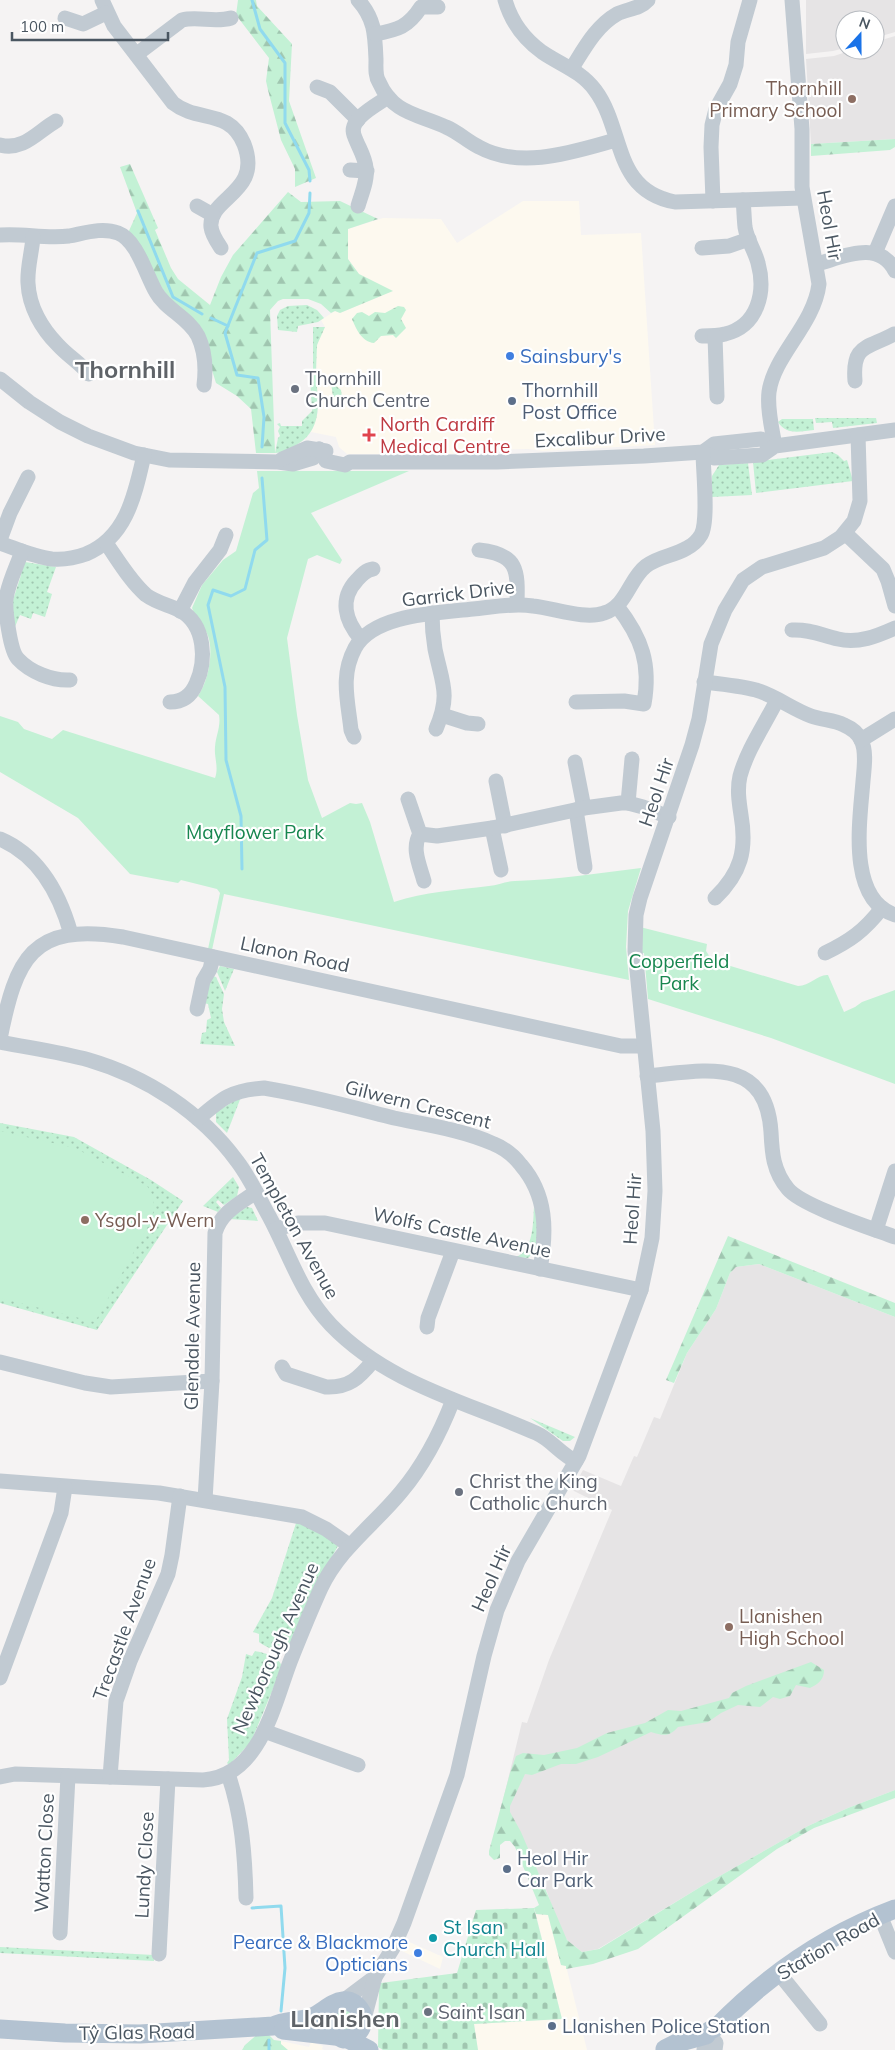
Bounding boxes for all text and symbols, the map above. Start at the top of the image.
scale bar [12,10,169,42]
north arrow [835,10,885,60]
text: N [856,13,873,33]
text: 100 m [20,17,64,36]
place label: Thornhill Primary School [709,76,842,122]
marker: Thornhill Primary School [846,93,858,105]
street label: Heol Hir [812,188,848,262]
place label: Sainsbury's [520,344,622,368]
marker: Sainsbury's [504,350,516,362]
district label: Thornhill [75,354,175,384]
place label: Thornhill Church Centre [305,366,430,412]
place label: Thornhill Post Office [522,378,617,424]
marker: Thornhill Church Centre [289,383,301,395]
marker: Thornhill Post Office [506,395,518,407]
place label: North Cardiff Medical Centre [380,412,510,458]
street label: Excalibur Drive [534,422,666,452]
marker: North Cardiff Medical Centre [362,428,376,442]
street label: Garrick Drive [400,574,516,612]
street label: Heol Hir [633,754,679,830]
park label: Mayflower Park [186,820,324,844]
street label: Llanon Road [238,931,352,977]
park label: Copperfield Park [629,949,729,995]
street label: Gilwern Crescent [343,1074,494,1134]
street label: Templeton Avenue [245,1149,345,1303]
street label: Heol Hir [618,1173,646,1245]
street label: Wolfs Castle Avenue [370,1201,554,1263]
place label: Ysgol-y-Wern [94,1208,214,1232]
marker: Ysgol-y-Wern [79,1214,91,1226]
street label: Glendale Avenue [179,1261,205,1411]
place label: Christ the King Catholic Church [469,1469,608,1515]
marker: Christ the King Catholic Church [453,1486,465,1498]
street label: Heol Hir [466,1541,516,1615]
street label: Trecastle Avenue [87,1554,161,1704]
street label: Newborough Avenue [226,1558,324,1738]
place label: Llanishen High School [739,1604,844,1650]
marker: Llanishen High School [723,1621,735,1633]
street label: Watton Close [29,1793,59,1913]
street label: Lundy Close [129,1811,159,1919]
place label: Heol Hir Car Park [517,1846,593,1892]
marker: Heol Hir Car Park [501,1863,513,1875]
street label: Station Road [772,1907,884,1985]
place label: St Isan Church Hall [443,1915,545,1961]
place label: Pearce & Blackmore Opticians [233,1930,408,1976]
marker: St Isan Church Hall [427,1932,439,1944]
marker: Pearce & Blackmore Opticians [412,1947,424,1959]
place label: Saint Isan [438,2000,525,2024]
district label: Llanishen [290,2003,400,2033]
marker: Saint Isan [422,2006,434,2018]
place label: Llanishen Police Station [562,2014,770,2038]
street label: Tŷ Glas Road [79,2019,195,2045]
marker: Llanishen Police Station [546,2020,558,2032]

